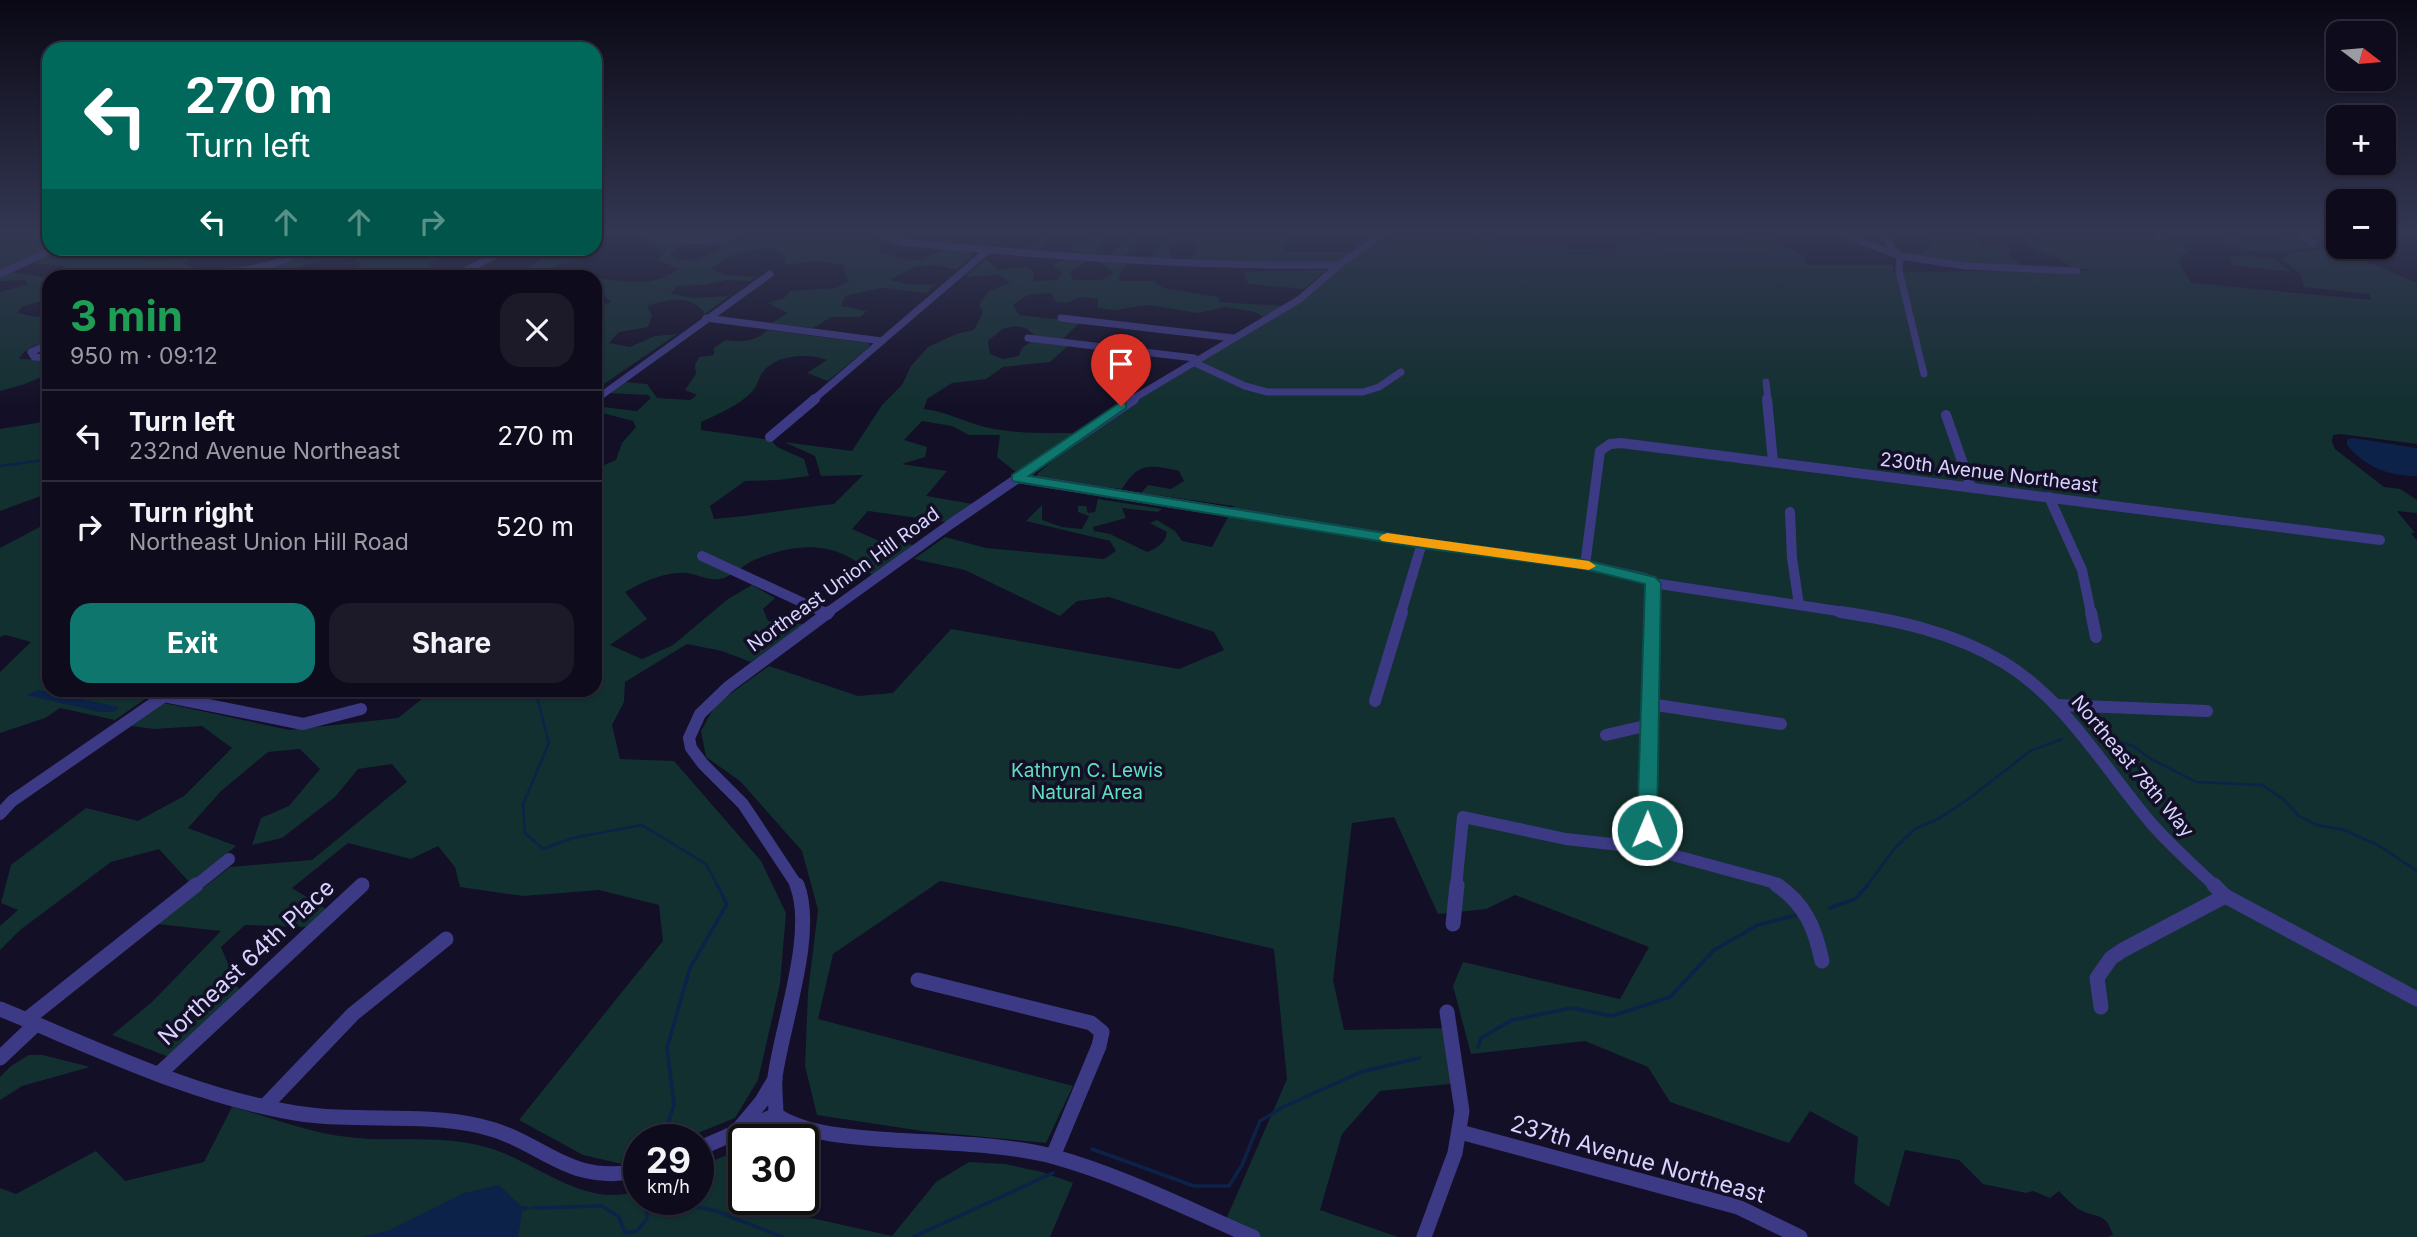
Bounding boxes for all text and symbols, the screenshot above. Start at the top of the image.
north arrow [2326,21,2396,91]
map controls [2326,21,2396,259]
text: 270 m [185,66,333,125]
icon: left [70,70,161,161]
button: + [2326,105,2396,175]
text: Turn left [185,126,310,165]
button: − [2326,189,2396,259]
icon: left [194,203,232,241]
icon: ahead [267,203,305,241]
icon: ahead [340,203,378,241]
icon: right [413,203,451,241]
text: 3 min [70,290,183,341]
button: close [500,293,574,367]
pin [1091,334,1151,406]
text: 950 m · 09:12 [70,342,218,370]
icon: arrive [1102,345,1140,383]
text: Turn left [129,406,235,437]
icon: left [70,417,108,455]
text: 270 m [497,420,574,451]
text: 232nd Avenue Northeast [129,437,400,465]
street label: 230th Avenue Northeast [1879,448,2099,497]
text: Turn right [129,497,254,528]
street label: Northeast Union Hill Road [743,502,944,657]
icon: right [70,508,108,546]
text: 520 m [496,511,574,542]
text: Northeast Union Hill Road [129,528,409,556]
button: Exit [70,603,315,683]
button: Share [329,603,574,683]
street label: Northeast 78th Way [2067,691,2199,842]
park label: Kathryn C. Lewis Natural Area [1011,759,1163,804]
position arrow [1610,793,1684,867]
street label: Northeast 64th Place [152,873,340,1051]
street label: 237th Avenue Northeast [1507,1109,1769,1209]
speed limit sign: 30 [728,1124,819,1215]
text: 29 [646,1139,691,1181]
text: km/h [647,1176,690,1197]

